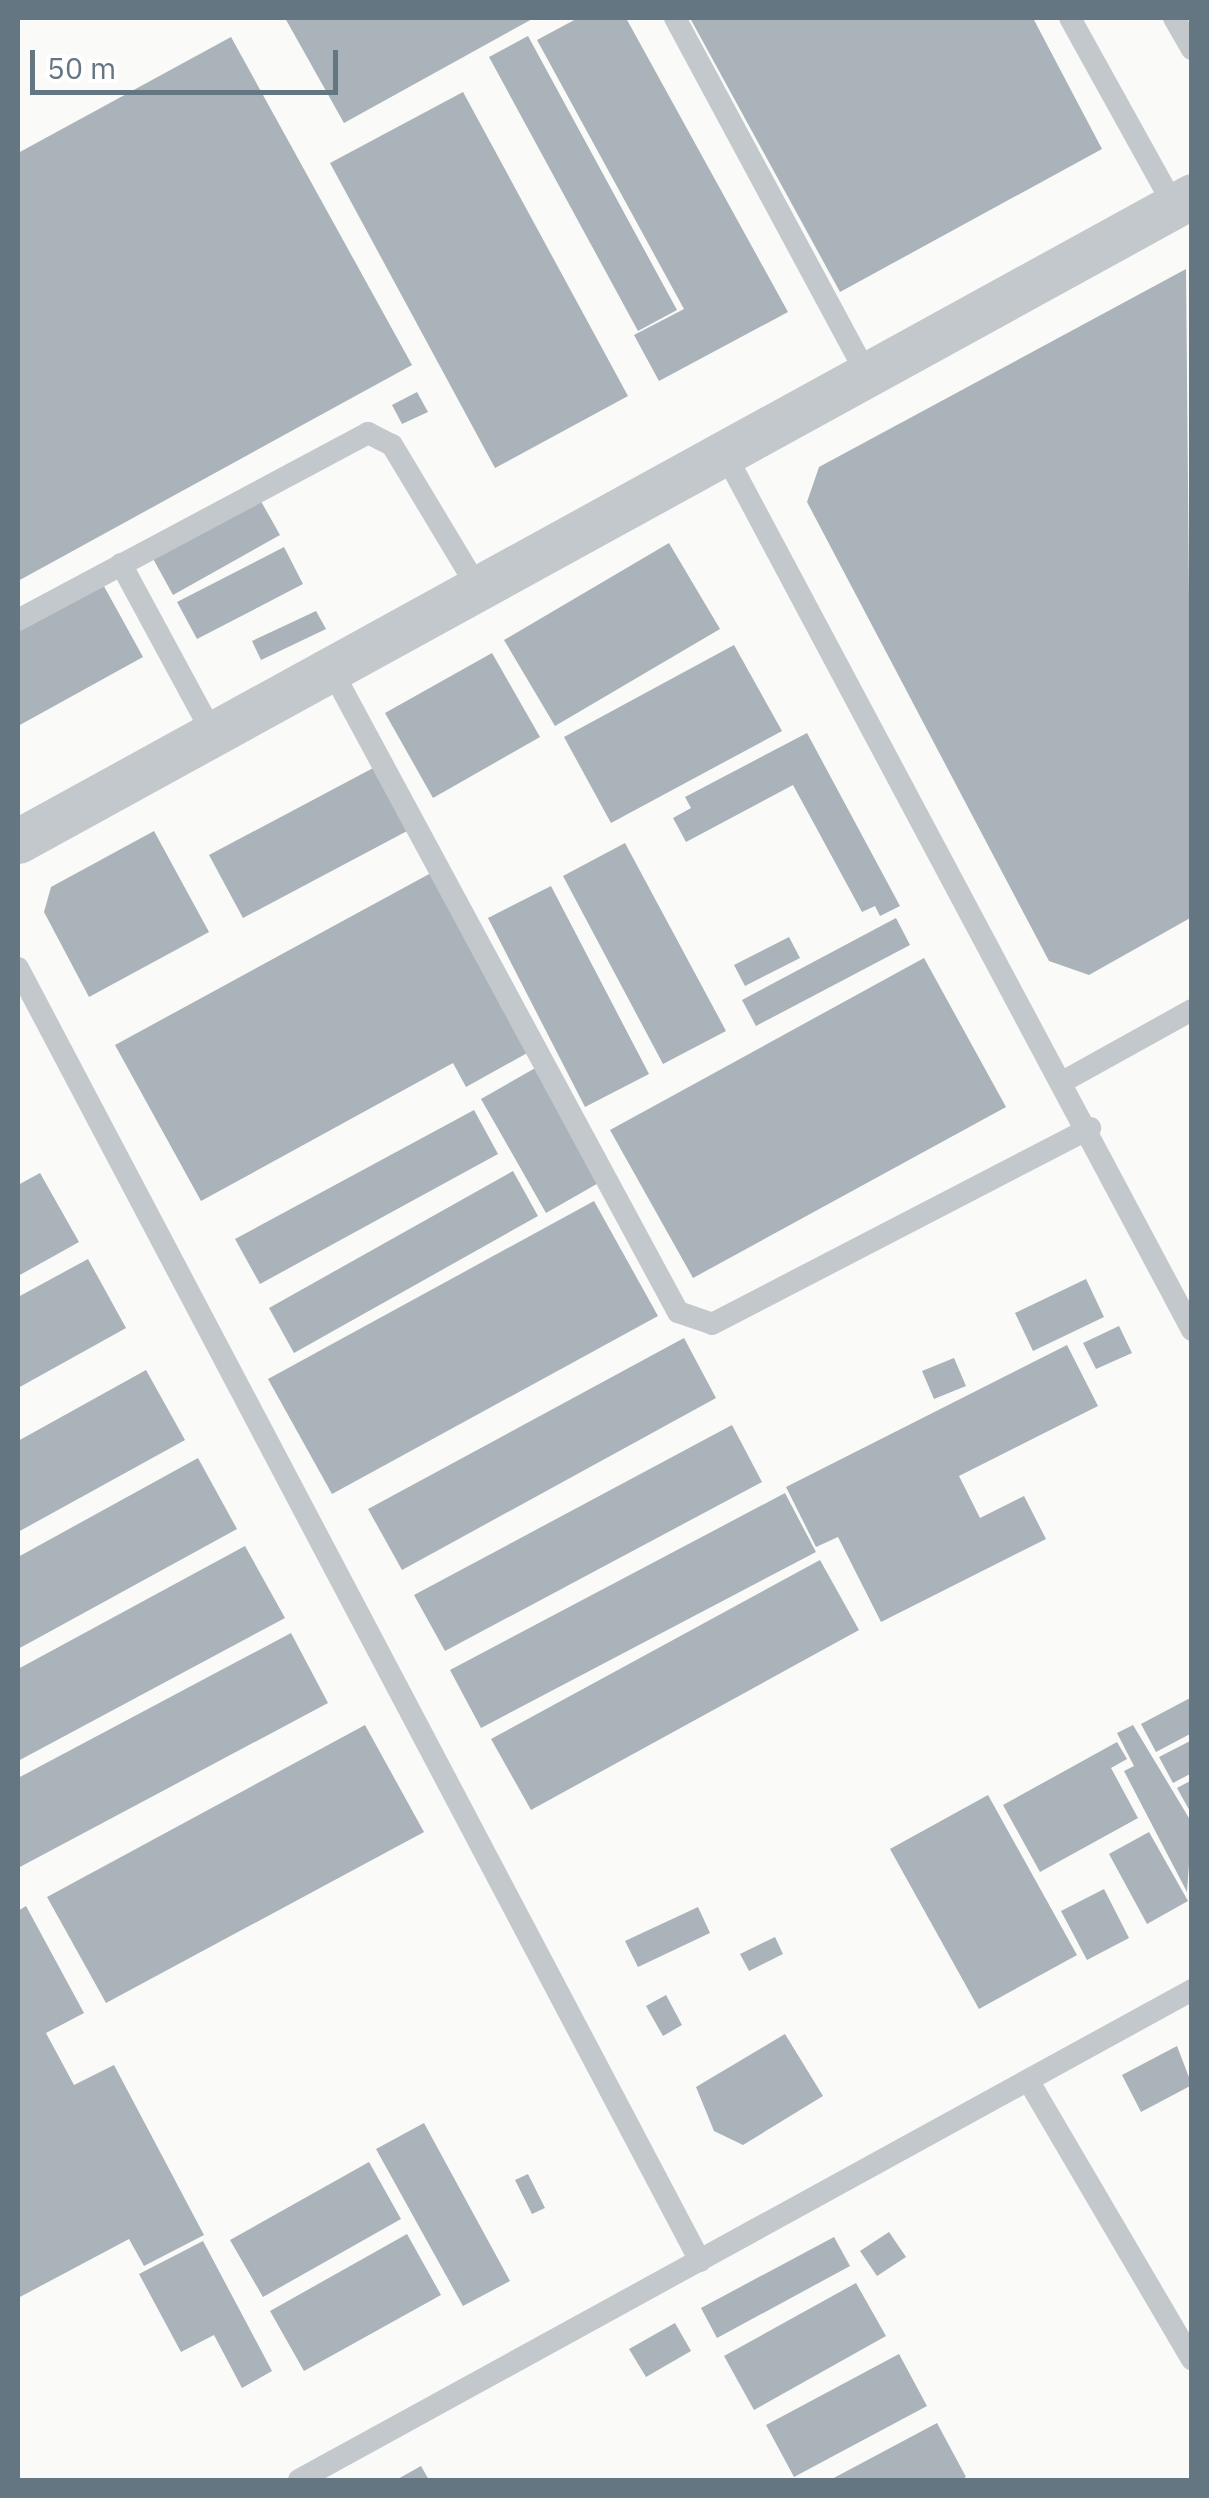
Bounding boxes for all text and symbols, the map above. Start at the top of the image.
scale bar [35,30,342,92]
text: 50 m [47,48,116,87]

